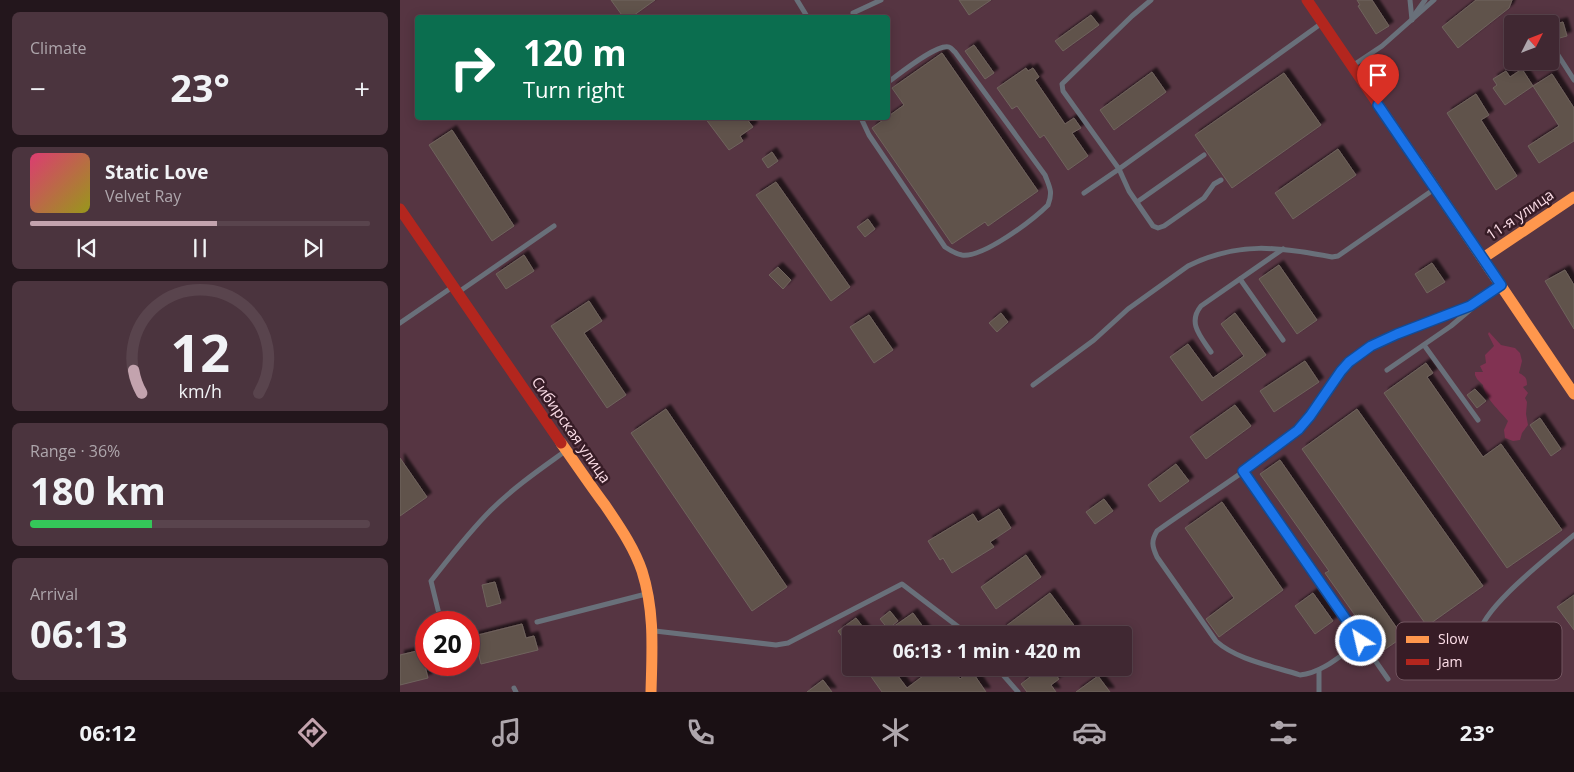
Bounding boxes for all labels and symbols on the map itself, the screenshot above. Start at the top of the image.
north arrow [1504,15,1559,70]
pin [1357,54,1399,105]
street label: 11-я улица [1482,184,1557,244]
street label: Сибирская улица [528,372,616,487]
speed limit sign: 20 [415,611,480,676]
position arrow [1334,614,1386,666]
legend [1396,622,1562,680]
text: Slow [1438,629,1469,648]
text: Jam [1436,652,1463,671]

